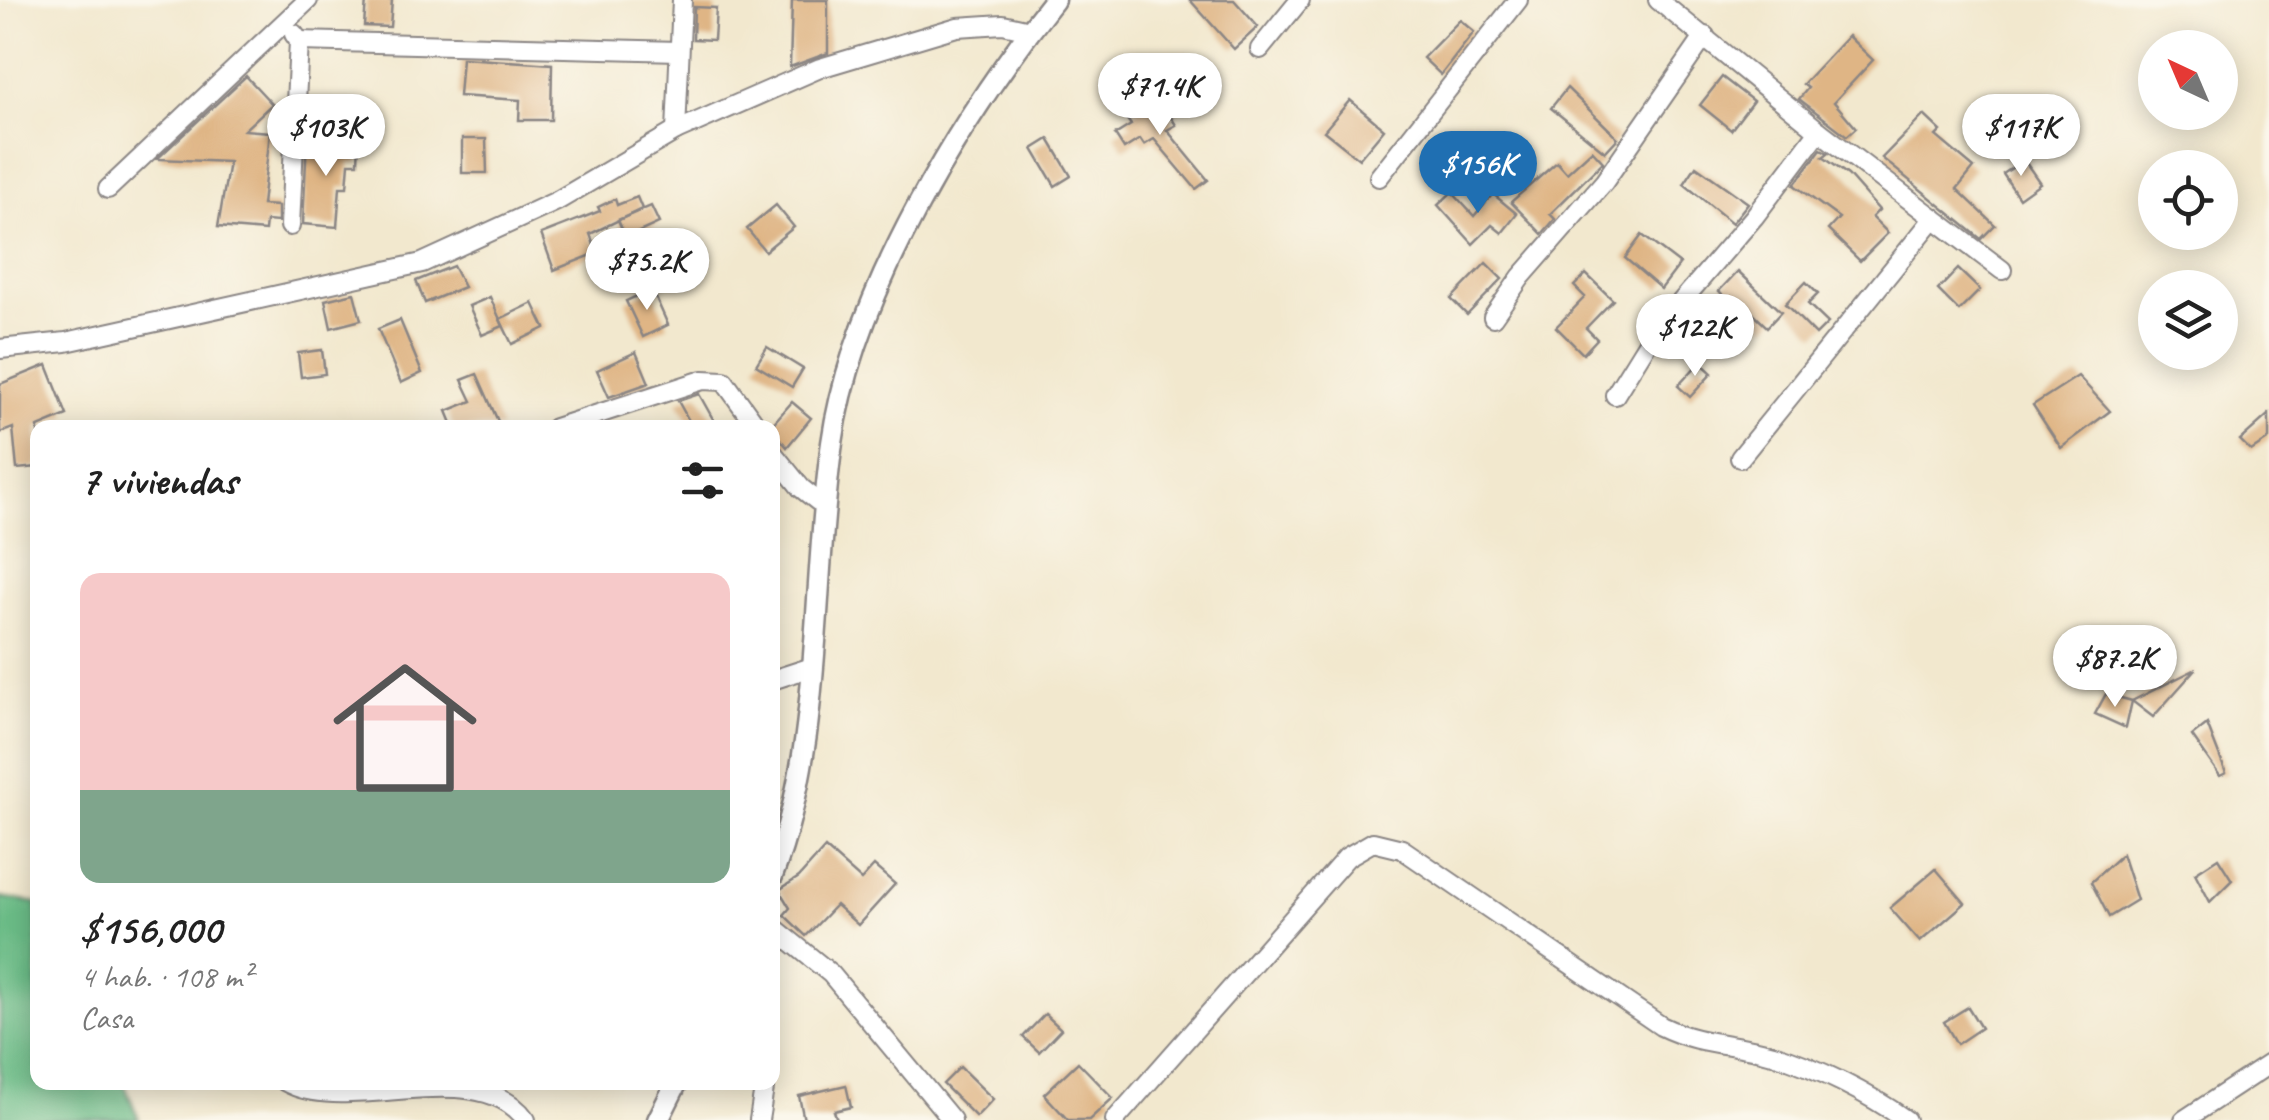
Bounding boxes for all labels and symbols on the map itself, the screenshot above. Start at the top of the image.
north arrow [2138,30,2238,130]
pin: $71.4K [1079,53,1241,138]
pin: $103K [256,94,396,179]
pin: $117K [1951,94,2091,179]
pin: $156K [1408,131,1548,216]
pin: $75.2K [566,228,728,313]
pin: $122K [1625,294,1765,379]
pin: $87.2K [2034,625,2196,710]

